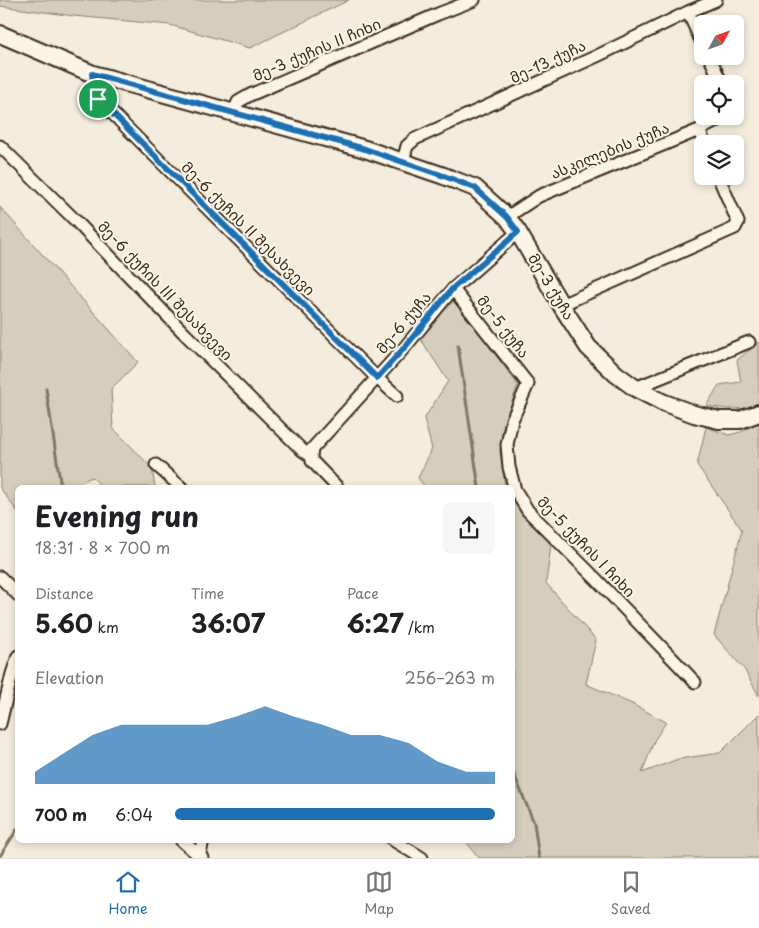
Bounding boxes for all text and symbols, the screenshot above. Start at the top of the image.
street label: მე-3 ქუჩის II ჩიხი [249,11,384,86]
north arrow [694,15,744,65]
map controls [694,15,744,185]
street label: მე-13 ქუჩა [506,33,589,88]
button: locate [694,75,744,125]
pin [77,78,119,120]
icon: arrive [84,85,112,113]
street label: ასკილების ქუჩა [547,115,672,184]
button: layers [694,135,744,185]
street label: მე-6 ქუჩის II შესახვევი [177,156,321,300]
street label: მე-6 ქუჩის III შესახვევი [93,215,239,365]
street label: მე-3 ქუჩა [523,248,581,324]
street label: მე-6 ქუჩა [370,286,436,358]
street label: მე-5 ქუჩა [472,290,536,362]
street label: მე-5 ქუჩის I ჩიხი [533,490,642,602]
text: Evening run [35,494,199,537]
button: share [443,502,495,554]
text: 18:31 · 8 × 700 m [35,535,170,559]
text: Distance [35,583,94,604]
text: Time [191,583,224,604]
text: Pace [347,583,379,604]
text: 5.60 [35,604,93,642]
text: 36:07 [191,604,265,642]
text: 6:27 [347,604,403,642]
text: km [93,617,119,638]
text: /km [403,617,435,638]
text: Elevation [35,665,104,689]
text: 256–263 m [405,665,495,689]
text: 700 m [35,802,87,826]
text: 6:04 [115,802,153,826]
tab: Home [108,868,147,919]
tab: Map [364,868,394,919]
tab: Saved [611,868,651,919]

